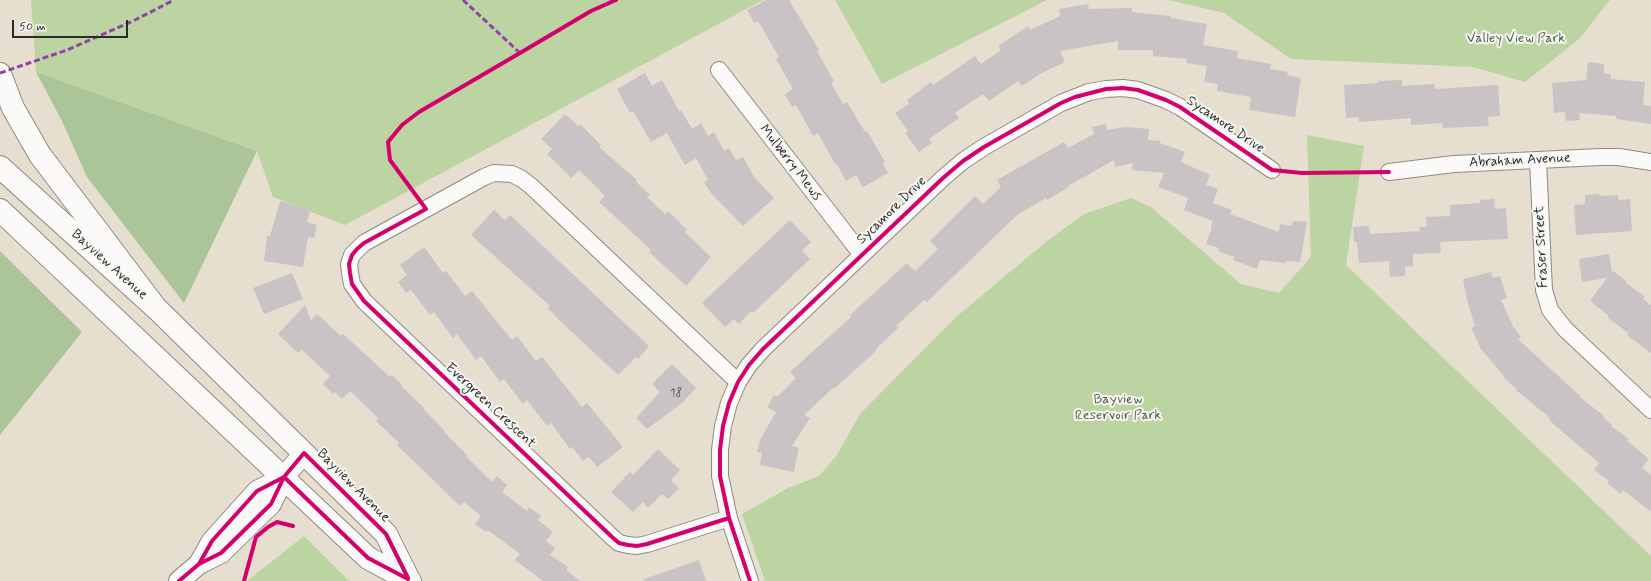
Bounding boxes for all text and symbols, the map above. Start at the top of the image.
scale bar [14,12,130,38]
text: 50 m [19,19,46,35]
park label: Valley View Park [1467,31,1565,47]
street label: Sycamore Drive [1183,93,1267,157]
street label: Mulberry Mews [755,122,825,204]
street label: Abraham Avenue [1469,150,1571,172]
street label: Sycamore Drive [854,174,930,248]
street label: Fraser Street [1531,206,1553,288]
street label: Bayview Avenue [67,226,151,304]
street label: Evergreen Crescent [441,360,539,452]
house number: 18 [670,386,682,400]
park label: Bayview Reservoir Park [1075,392,1161,424]
street label: Bayview Avenue [313,446,393,526]

